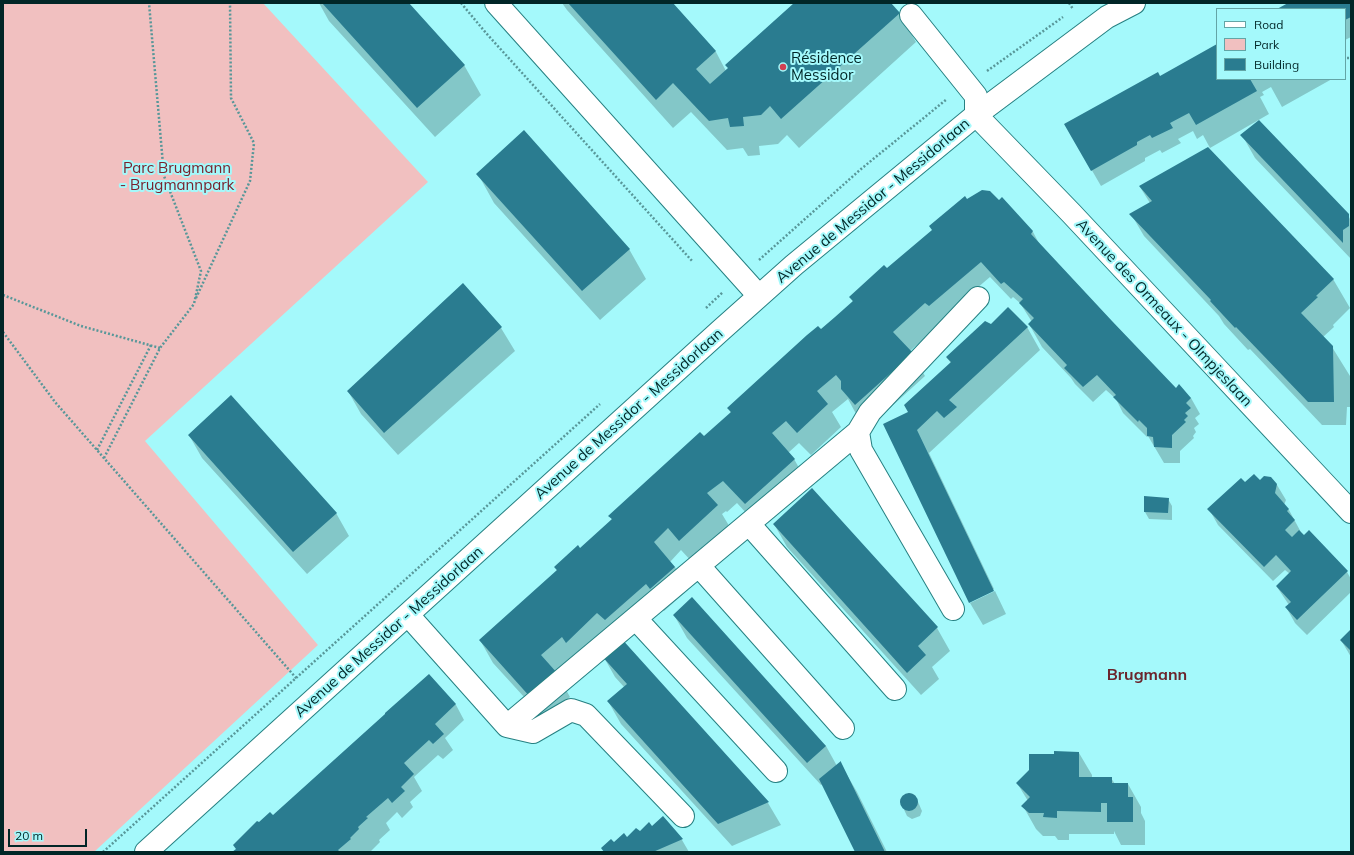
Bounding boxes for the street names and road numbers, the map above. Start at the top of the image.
street label: Avenue de Messidor - Messidorlaan [773,115,973,287]
street label: Avenue des Ormeaux - Olmpjeslaan [1072,216,1256,410]
street label: Avenue de Messidor - Messidorlaan [531,325,727,503]
street label: Avenue de Messidor - Messidorlaan [291,543,487,721]

